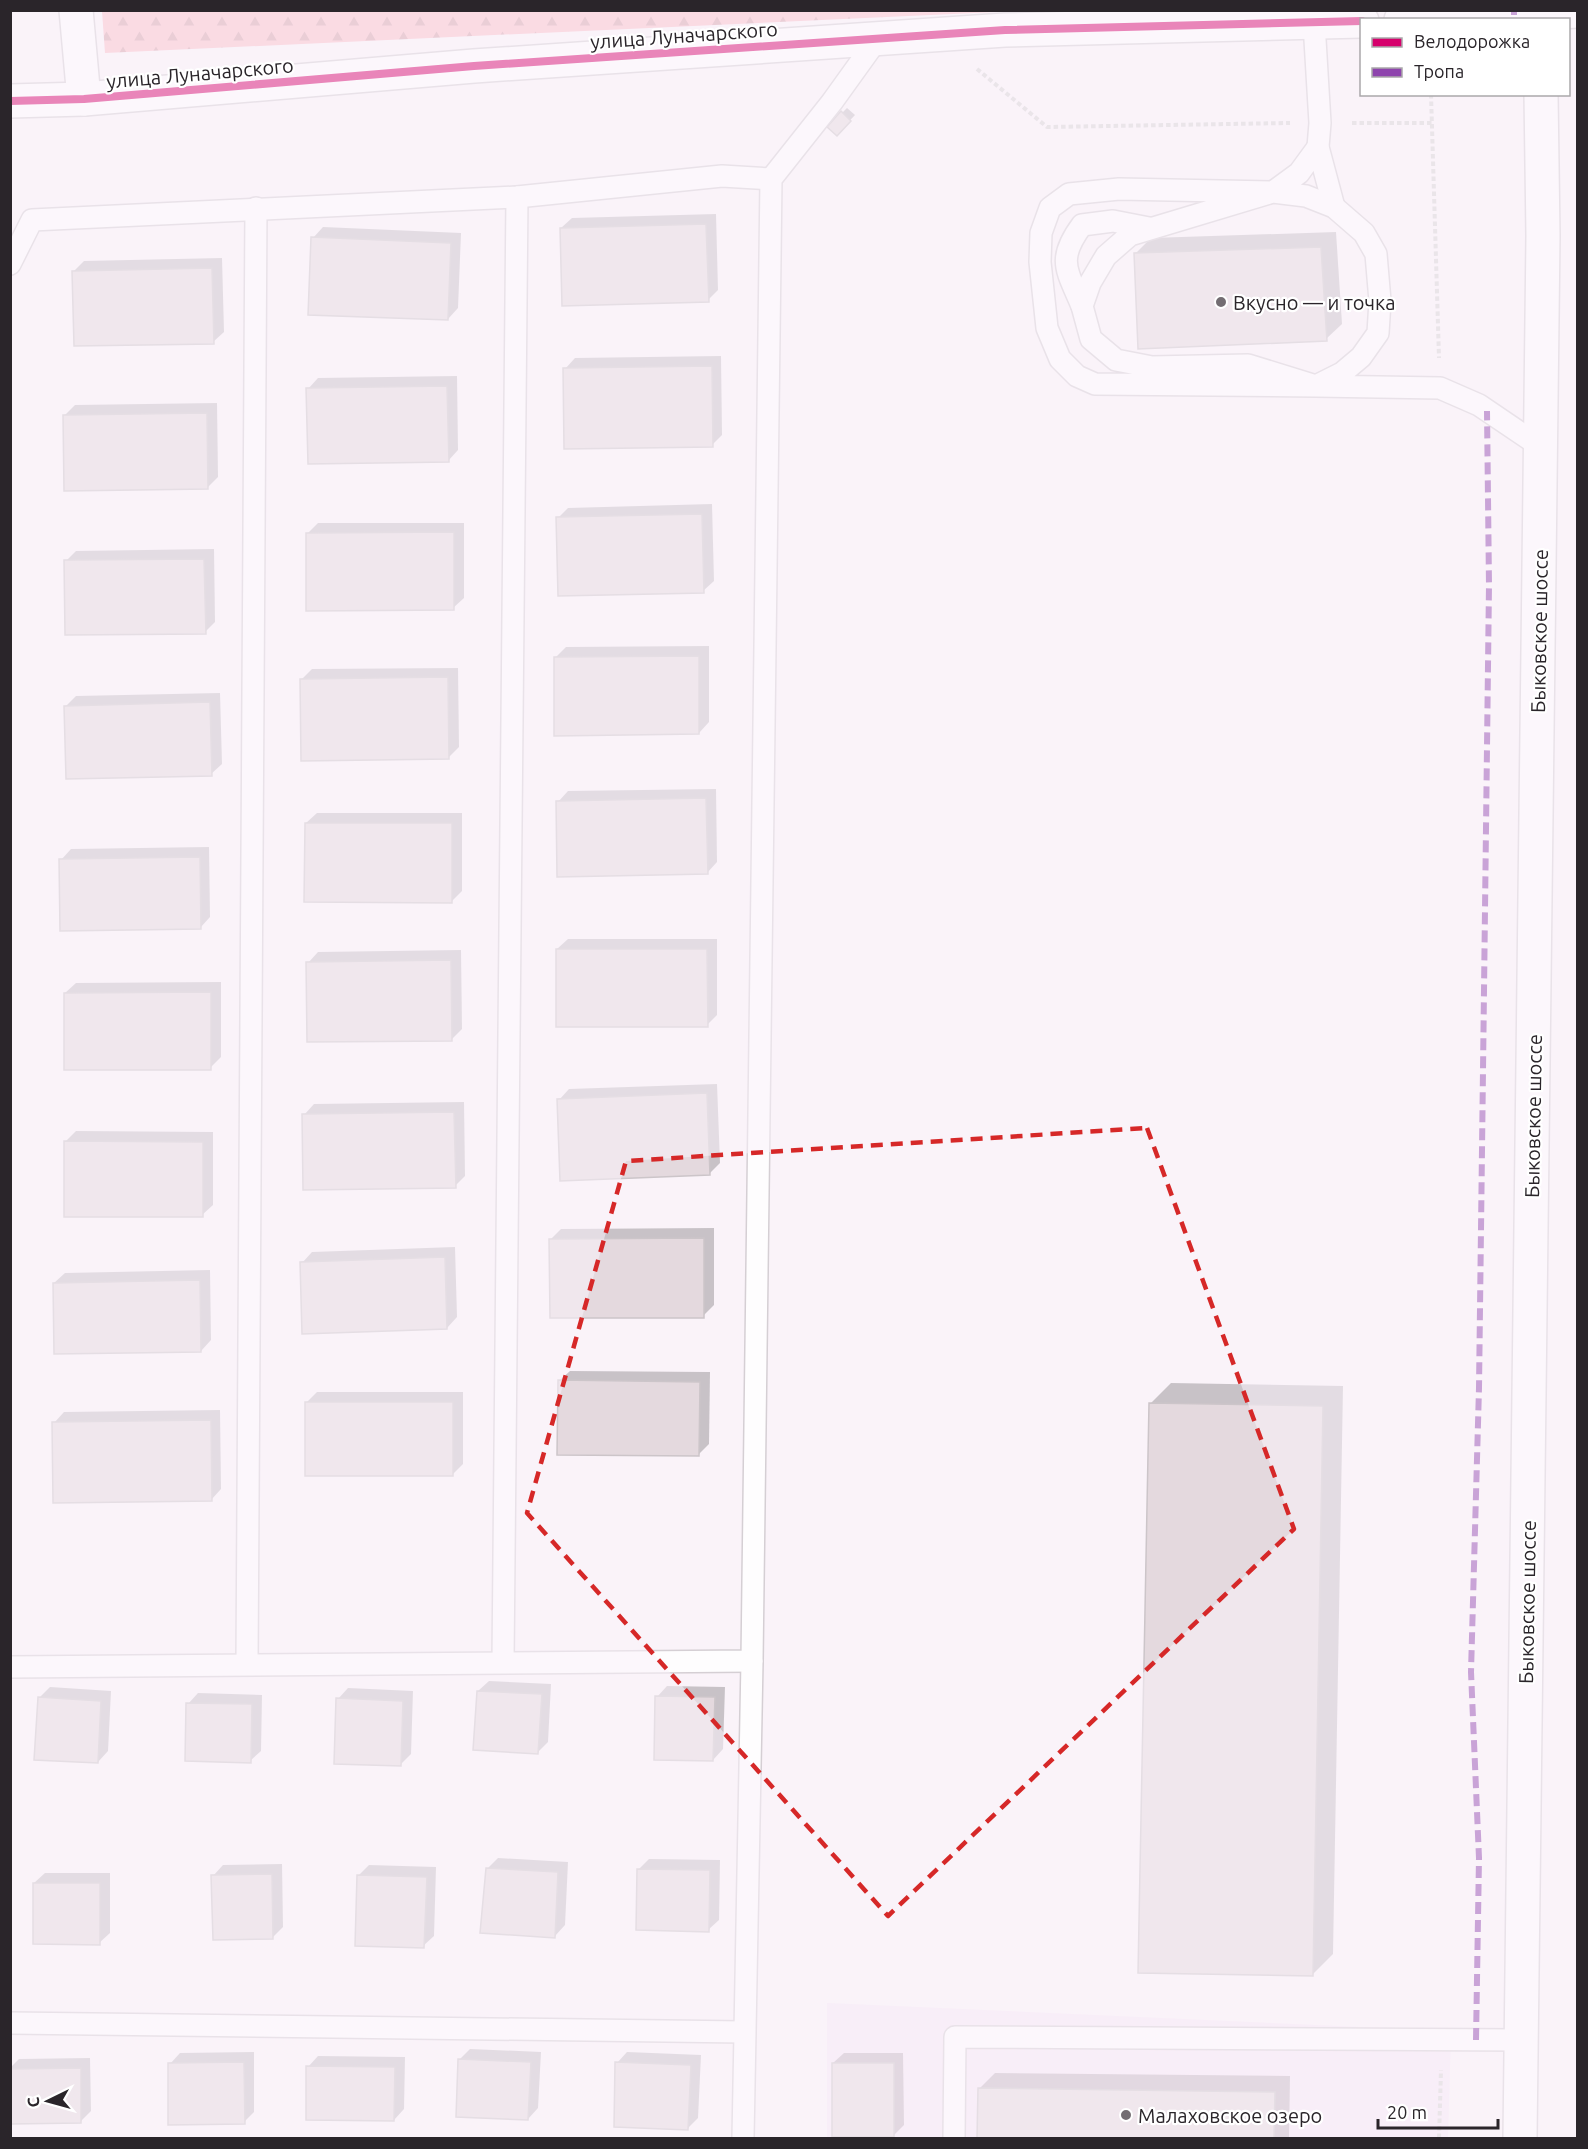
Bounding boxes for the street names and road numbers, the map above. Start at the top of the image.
street label: улица Луначарского [589,17,779,53]
street label: улица Луначарского [105,53,295,93]
street label: Быковское шоссе [1526,549,1552,713]
street label: Быковское шоссе [1520,1034,1546,1198]
street label: Быковское шоссе [1514,1520,1540,1684]

